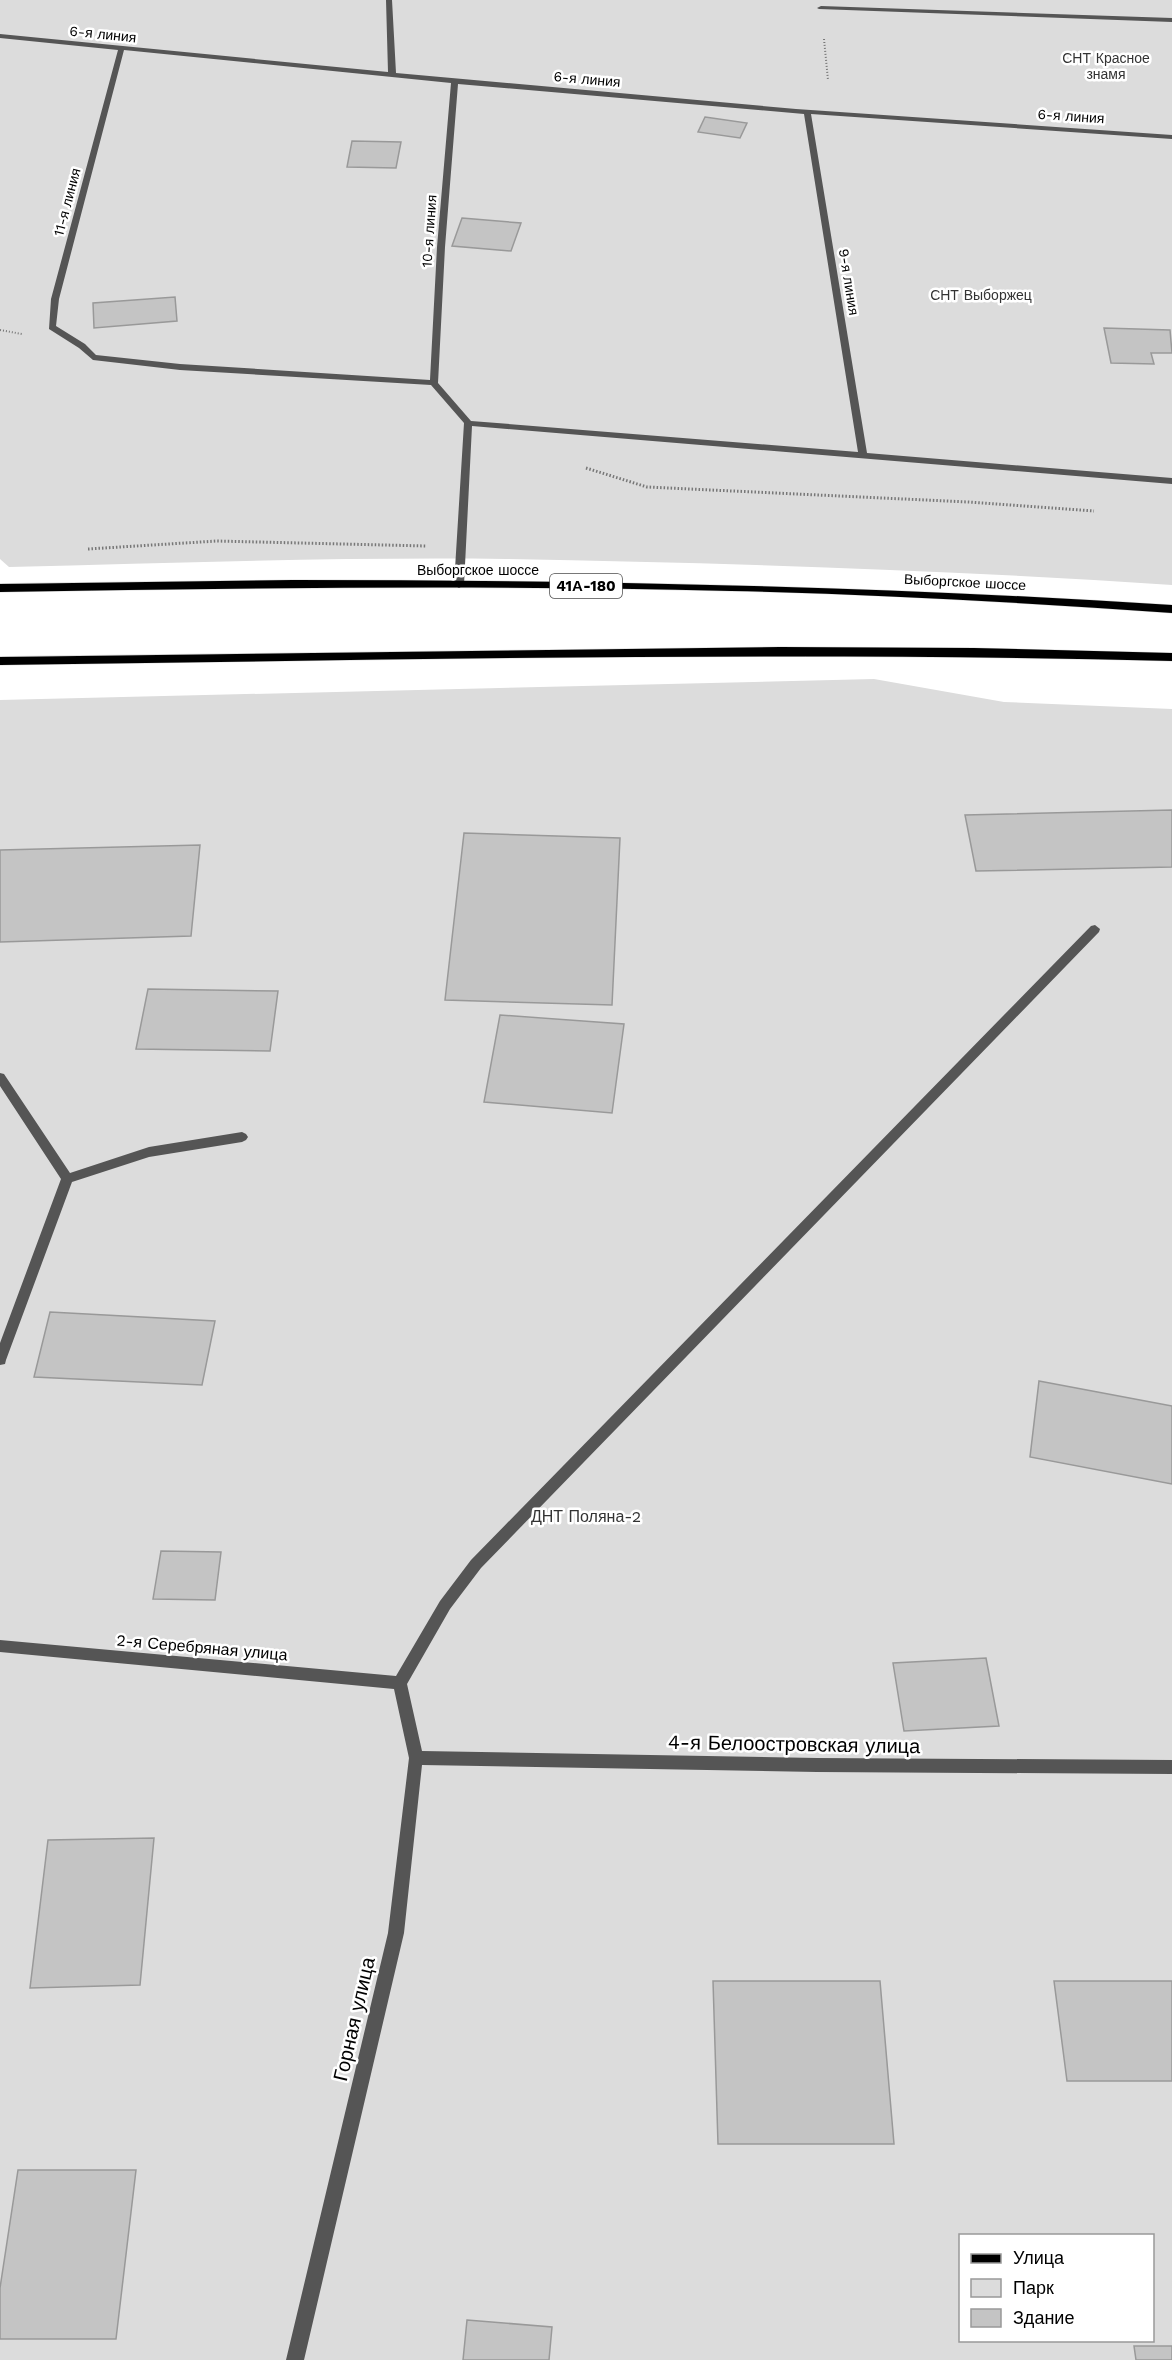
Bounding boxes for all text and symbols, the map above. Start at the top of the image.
street label: 6-я линия [69,23,137,45]
park label: СНТ Красное знамя [1062,50,1150,82]
street label: 6-я линия [553,68,621,90]
street label: 6-я линия [1037,106,1105,126]
street label: 11-я линия [50,166,84,238]
street label: 10-я линия [418,194,440,268]
street label: 9-я линия [836,248,862,316]
park label: СНТ Выборжец [930,287,1032,303]
street label: Выборгское шоссе [417,562,539,578]
street label: Выборгское шоссе [904,571,1027,593]
road number: 41А-180 [550,574,622,598]
park label: ДНТ Поляна-2 [531,1507,641,1526]
street label: 2-я Серебряная улица [116,1631,288,1664]
street label: 4-я Белоостровская улица [668,1730,921,1758]
street label: Горная улица [328,1954,380,2083]
legend [959,2234,1154,2342]
text: Улица [1013,2247,1065,2268]
text: Парк [1013,2277,1054,2298]
text: Здание [1013,2307,1074,2328]

